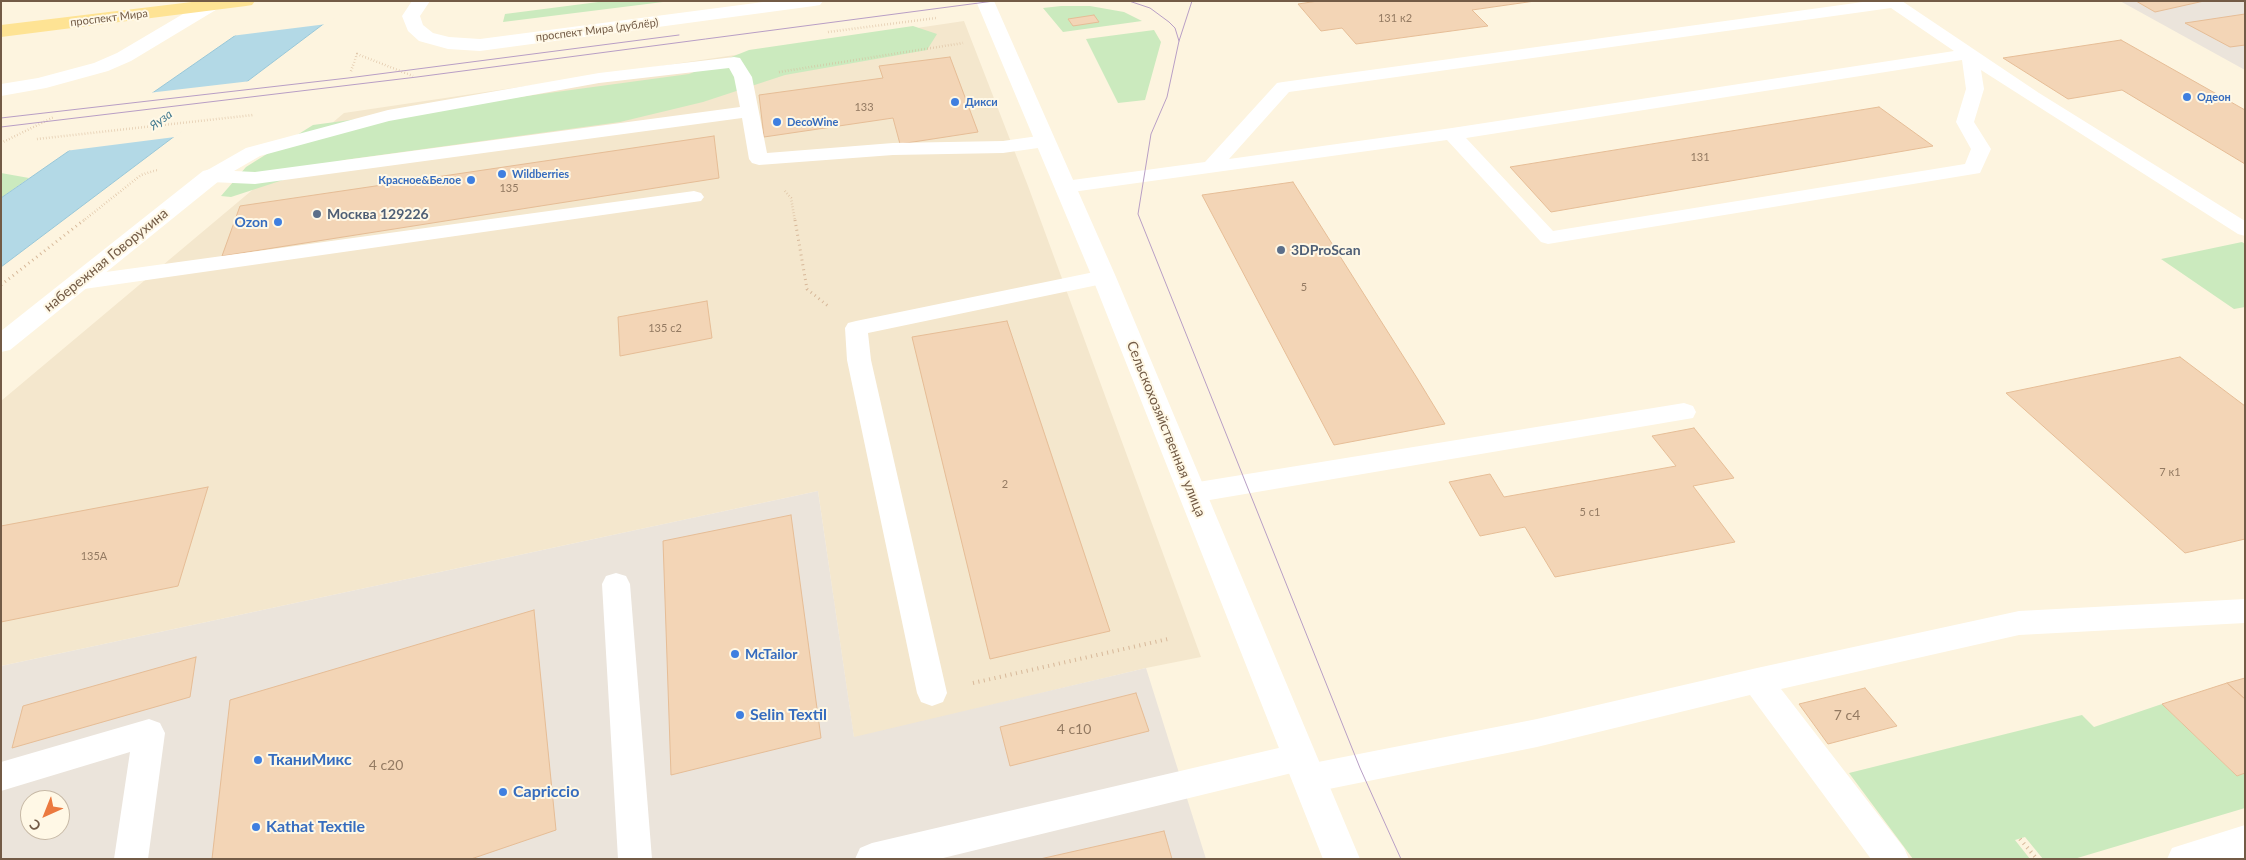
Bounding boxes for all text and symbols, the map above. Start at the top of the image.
street label: проспект Мира [69,7,149,29]
house number: 131 к2 [1378,11,1412,25]
street label: проспект Мира (дублёр) [535,16,659,44]
place label: Одеон [2197,90,2231,104]
marker: Одеон [2181,91,2193,103]
place label: Дикси [965,95,998,109]
marker: Дикси [949,96,961,108]
house number: 133 [854,100,874,114]
water label: Яуза [147,107,175,133]
place label: DecoWine [787,115,838,129]
marker: DecoWine [771,116,783,128]
house number: 131 [1690,150,1710,164]
place label: Wildberries [512,167,569,181]
marker: Wildberries [496,168,508,180]
place label: Красное&Белое [378,173,461,187]
marker: Красное&Белое [465,174,477,186]
house number: 135 [499,181,519,195]
street label: набережная Говорухина [41,205,171,315]
place label: Москва 129226 [327,206,429,222]
marker: Москва 129226 [311,208,323,220]
place label: Ozon [235,214,268,230]
marker: Ozon [272,216,284,228]
place label: 3DProScan [1291,242,1361,258]
marker: 3DProScan [1275,244,1287,256]
house number: 5 [1301,280,1307,294]
house number: 135 с2 [648,321,682,335]
street label: Сельскохозяйственная улица [1123,339,1209,519]
house number: 7 к1 [2159,465,2181,479]
house number: 2 [1002,477,1008,491]
house number: 5 с1 [1580,505,1600,519]
house number: 135А [81,549,107,563]
place label: McTailor [745,646,798,662]
marker: McTailor [729,648,741,660]
place label: Selin Textil [750,705,827,725]
house number: 7 с4 [1834,707,1860,723]
marker: Selin Textil [734,709,746,721]
house number: 4 c10 [1057,721,1091,737]
place label: ТканиМикс [268,750,352,770]
marker: ТканиМикс [252,754,264,766]
house number: 4 с20 [369,757,403,773]
place label: Capriccio [513,782,579,802]
marker: Capriccio [497,786,509,798]
north arrow [20,790,70,840]
text: С [26,816,44,835]
place label: Kathat Textile [266,817,365,837]
marker: Kathat Textile [250,821,262,833]

